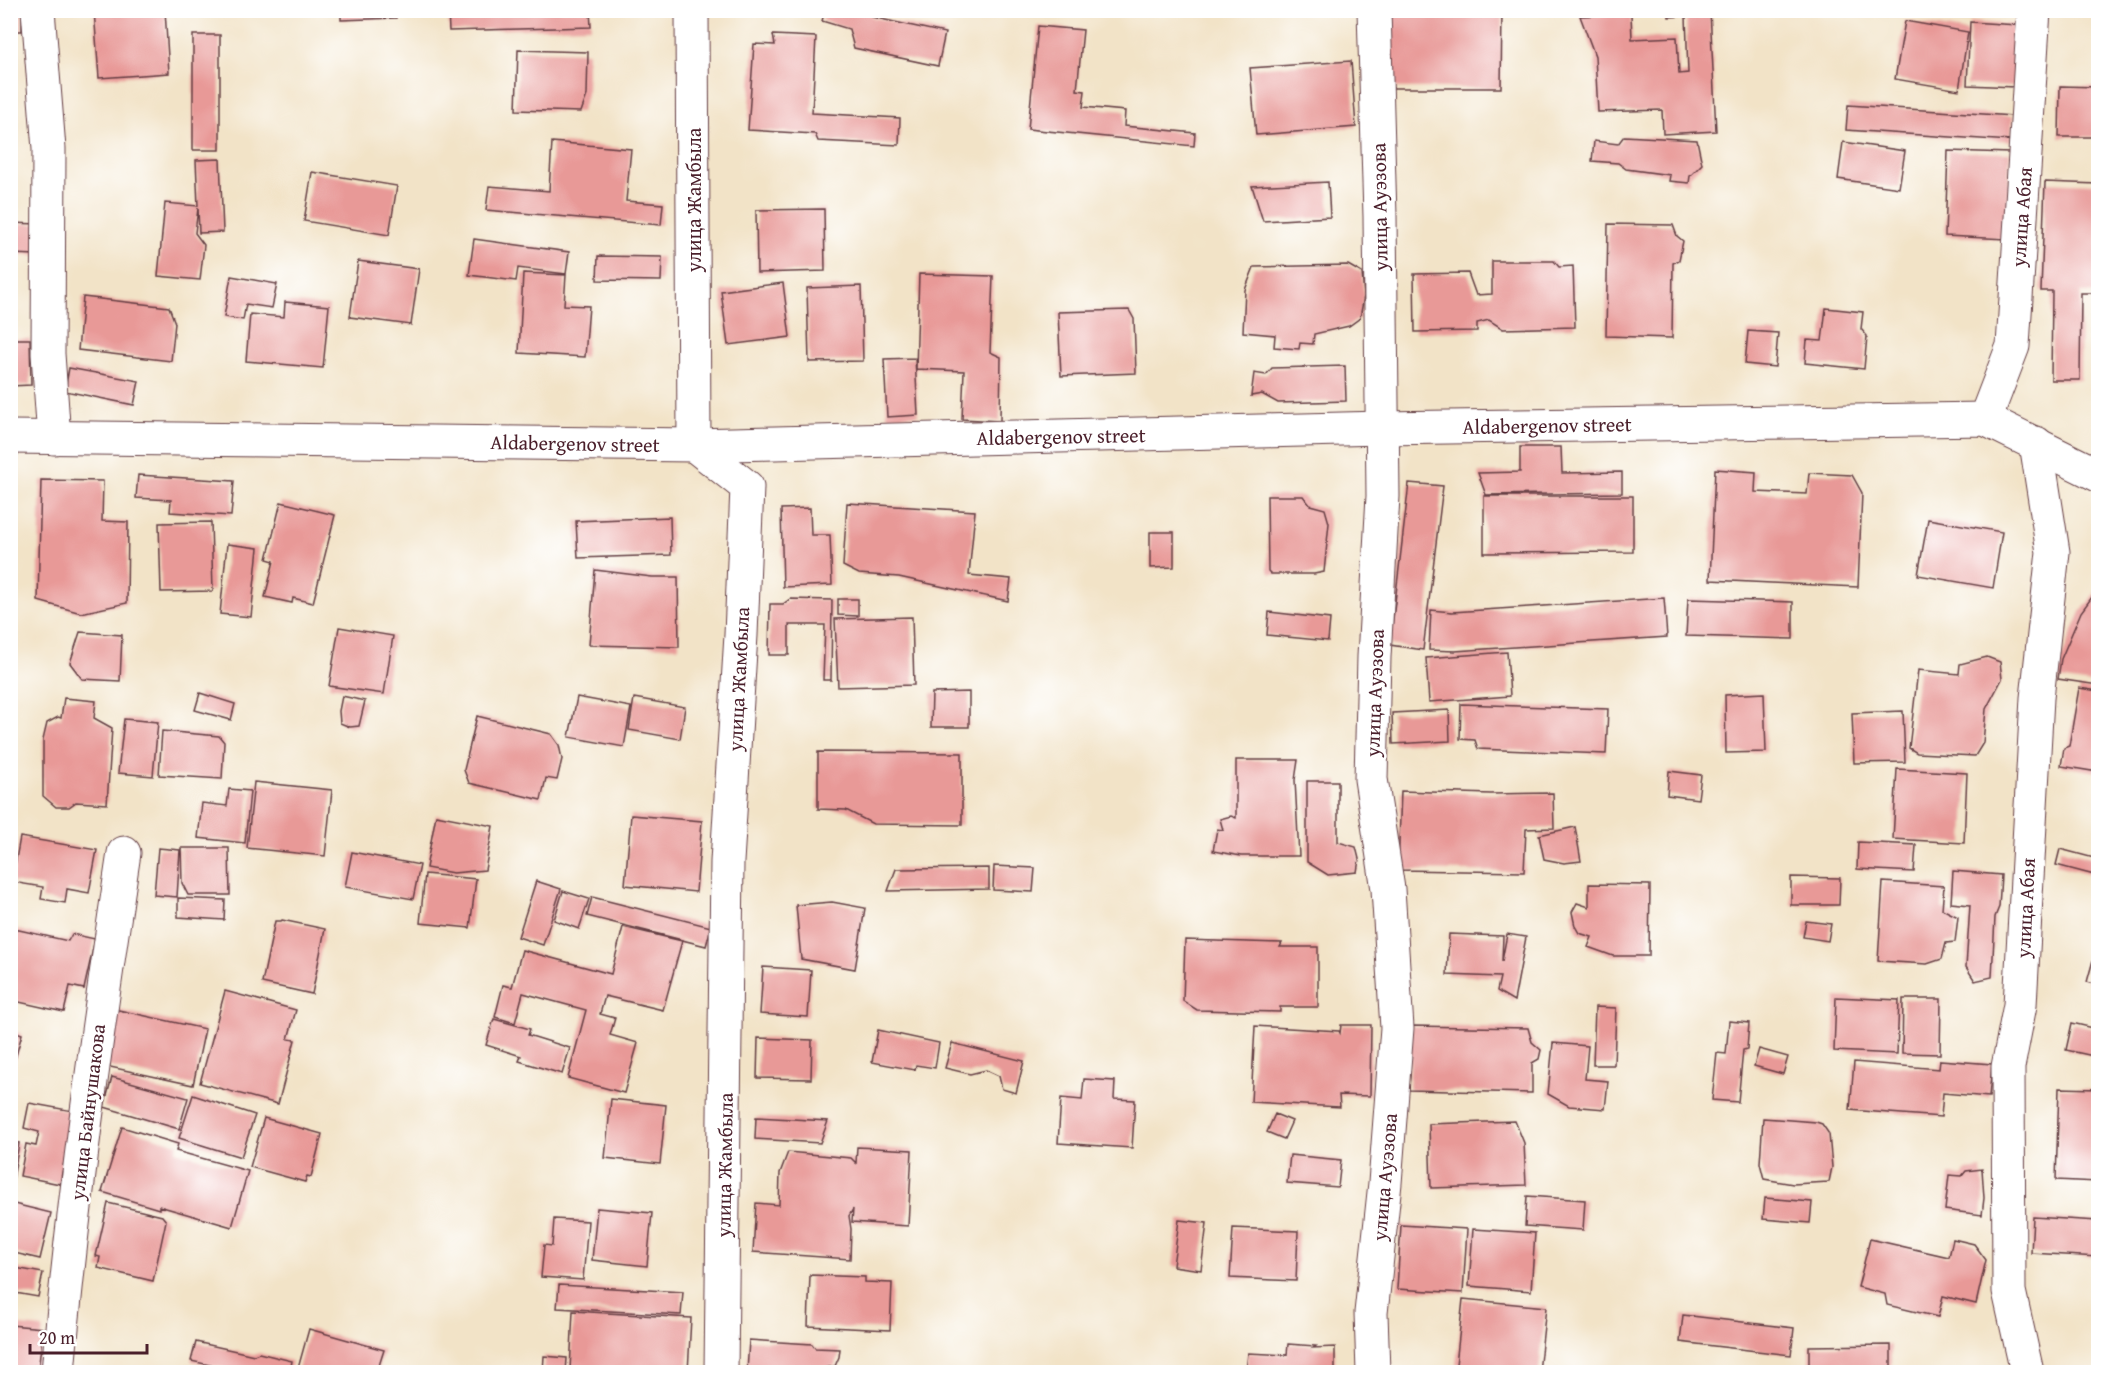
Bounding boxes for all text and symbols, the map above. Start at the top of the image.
street label: улица Жамбыла [679,127,708,273]
street label: улица Ауэзова [1363,142,1395,272]
street label: улица Абая [2003,166,2039,269]
street label: Aldabergenov street [1462,409,1632,441]
street label: Aldabergenov street [976,420,1146,452]
street label: Aldabergenov street [490,427,660,459]
street label: улица Жамбыла [720,606,756,753]
street label: улица Ауэзова [1357,628,1391,759]
street label: улица Абая [2008,857,2042,960]
street label: улица Байнушакова [62,1022,112,1203]
street label: улица Жамбыла [708,1092,740,1239]
street label: улица Ауэзова [1364,1111,1404,1243]
scale bar [30,1317,147,1355]
text: 20 m [39,1324,75,1351]

